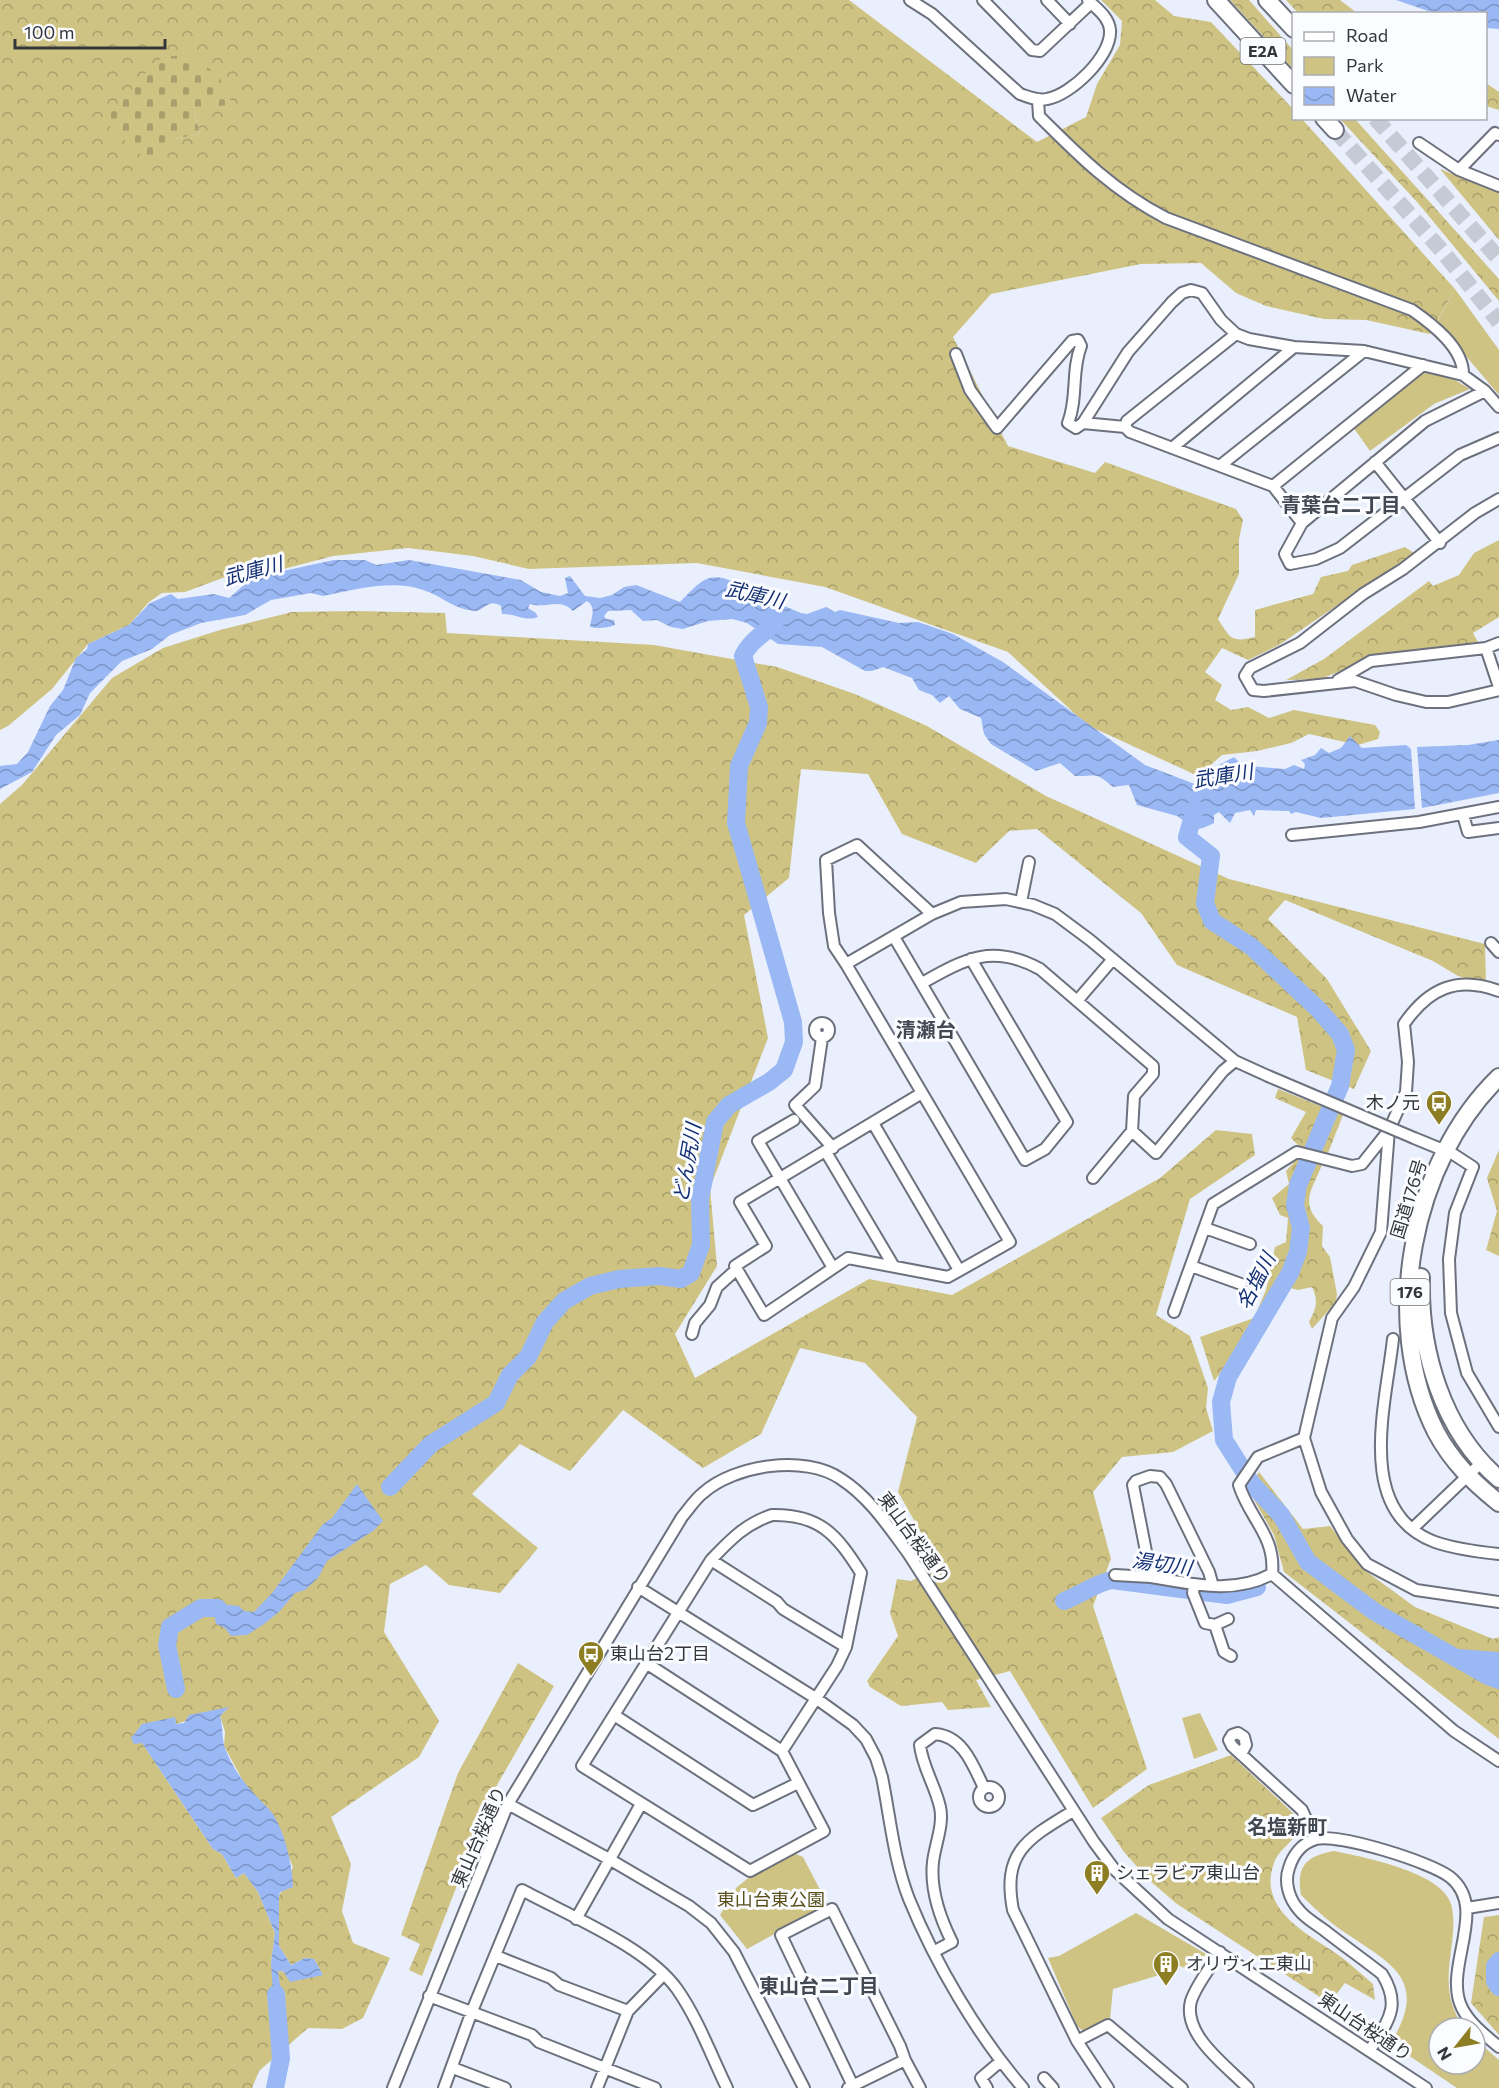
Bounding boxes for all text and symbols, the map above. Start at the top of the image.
scale bar [15,12,165,50]
legend [1292,12,1487,120]
text: 100 m [24,21,74,43]
text: Road [1346,24,1388,46]
road number: E2A [1240,38,1286,64]
text: Park [1346,54,1384,76]
text: Water [1346,84,1397,106]
district label: 青葉台二丁目 [1281,492,1401,516]
water label: 武庫川 [221,550,287,589]
water label: 武庫川 [723,576,789,613]
water label: 武庫川 [1191,758,1256,792]
district label: 清瀬台 [896,1017,956,1041]
bus stop icon: 木ノ元 [1424,1088,1454,1126]
place label: 木ノ元 [1366,1091,1420,1113]
water label: どん尻川 [667,1119,705,1204]
street label: 国道176号 [1386,1156,1431,1241]
water label: 名塩川 [1231,1247,1280,1313]
road number: 176 [1390,1279,1430,1305]
street label: 東山台桜通り [874,1487,955,1588]
water label: 湯切川 [1131,1547,1195,1579]
bus stop icon: 東山台2丁目 [576,1639,606,1677]
place label: 東山台2丁目 [610,1642,710,1664]
street label: 東山台桜通り [446,1783,510,1890]
district label: 名塩新町 [1247,1814,1327,1838]
building icon: シェラビア東山台 [1082,1858,1112,1896]
place label: シェラビア東山台 [1116,1861,1260,1883]
park label: 東山台東公園 [717,1888,825,1910]
building icon: オリヴィエ東山 [1151,1949,1181,1987]
place label: オリヴィエ東山 [1186,1952,1312,1974]
district label: 東山台二丁目 [759,1973,879,1997]
street label: 東山台桜通り [1315,1987,1416,2065]
north arrow [1427,2016,1487,2076]
text: N [1432,2044,1455,2064]

